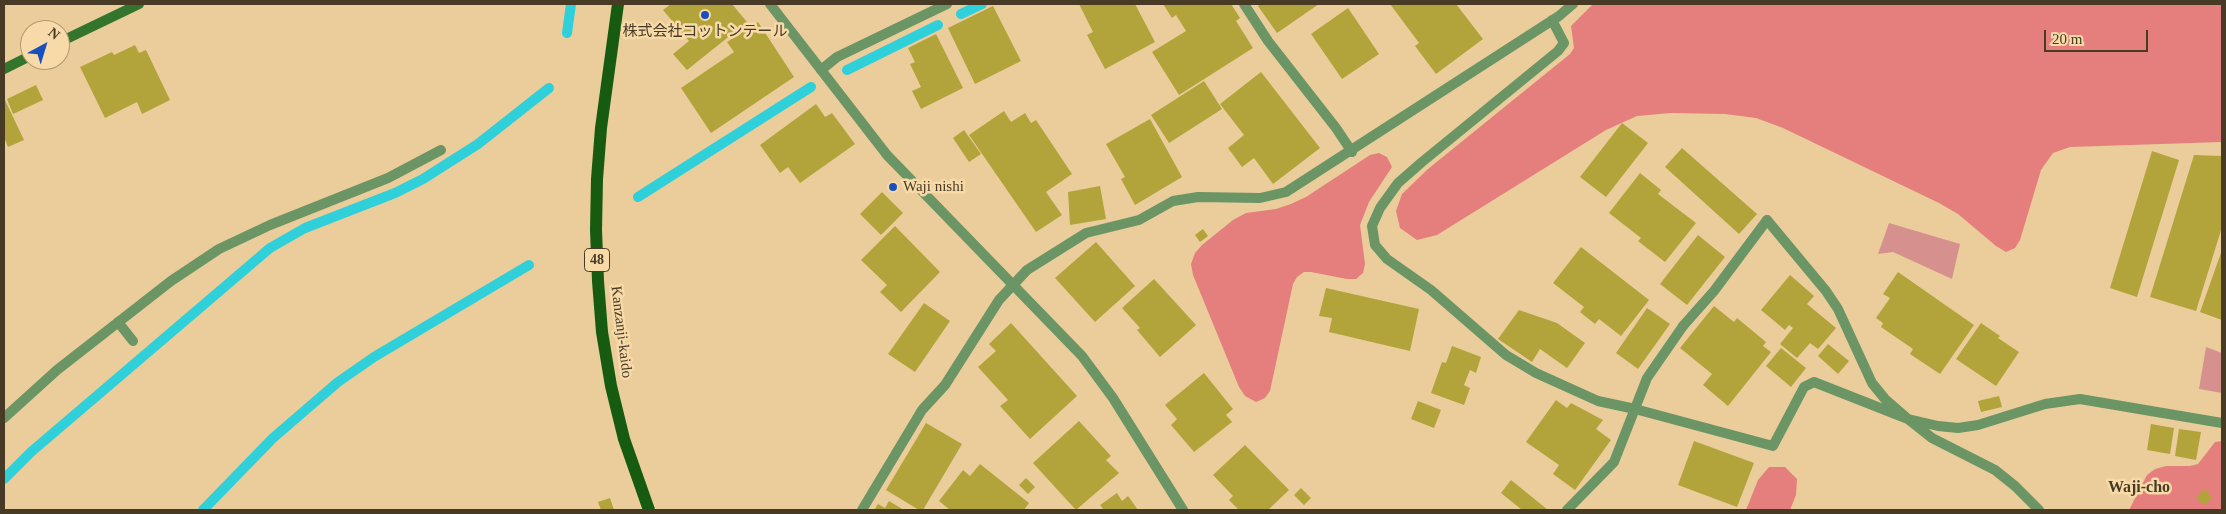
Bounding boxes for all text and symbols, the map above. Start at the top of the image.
marker: 株式会社コットンテール [699,9,711,21]
north arrow [20,20,70,70]
scale bar [2046,20,2150,52]
place label: 株式会社コットンテール [623,23,787,41]
text: N [45,25,63,43]
text: 20 m [2052,31,2082,47]
place label: Waji nishi [903,178,964,196]
marker: Waji nishi [887,181,899,193]
road number: 48 [584,248,610,272]
street label: Kanzanji-kaido [606,285,636,379]
district label: Waji-cho [2108,478,2170,498]

